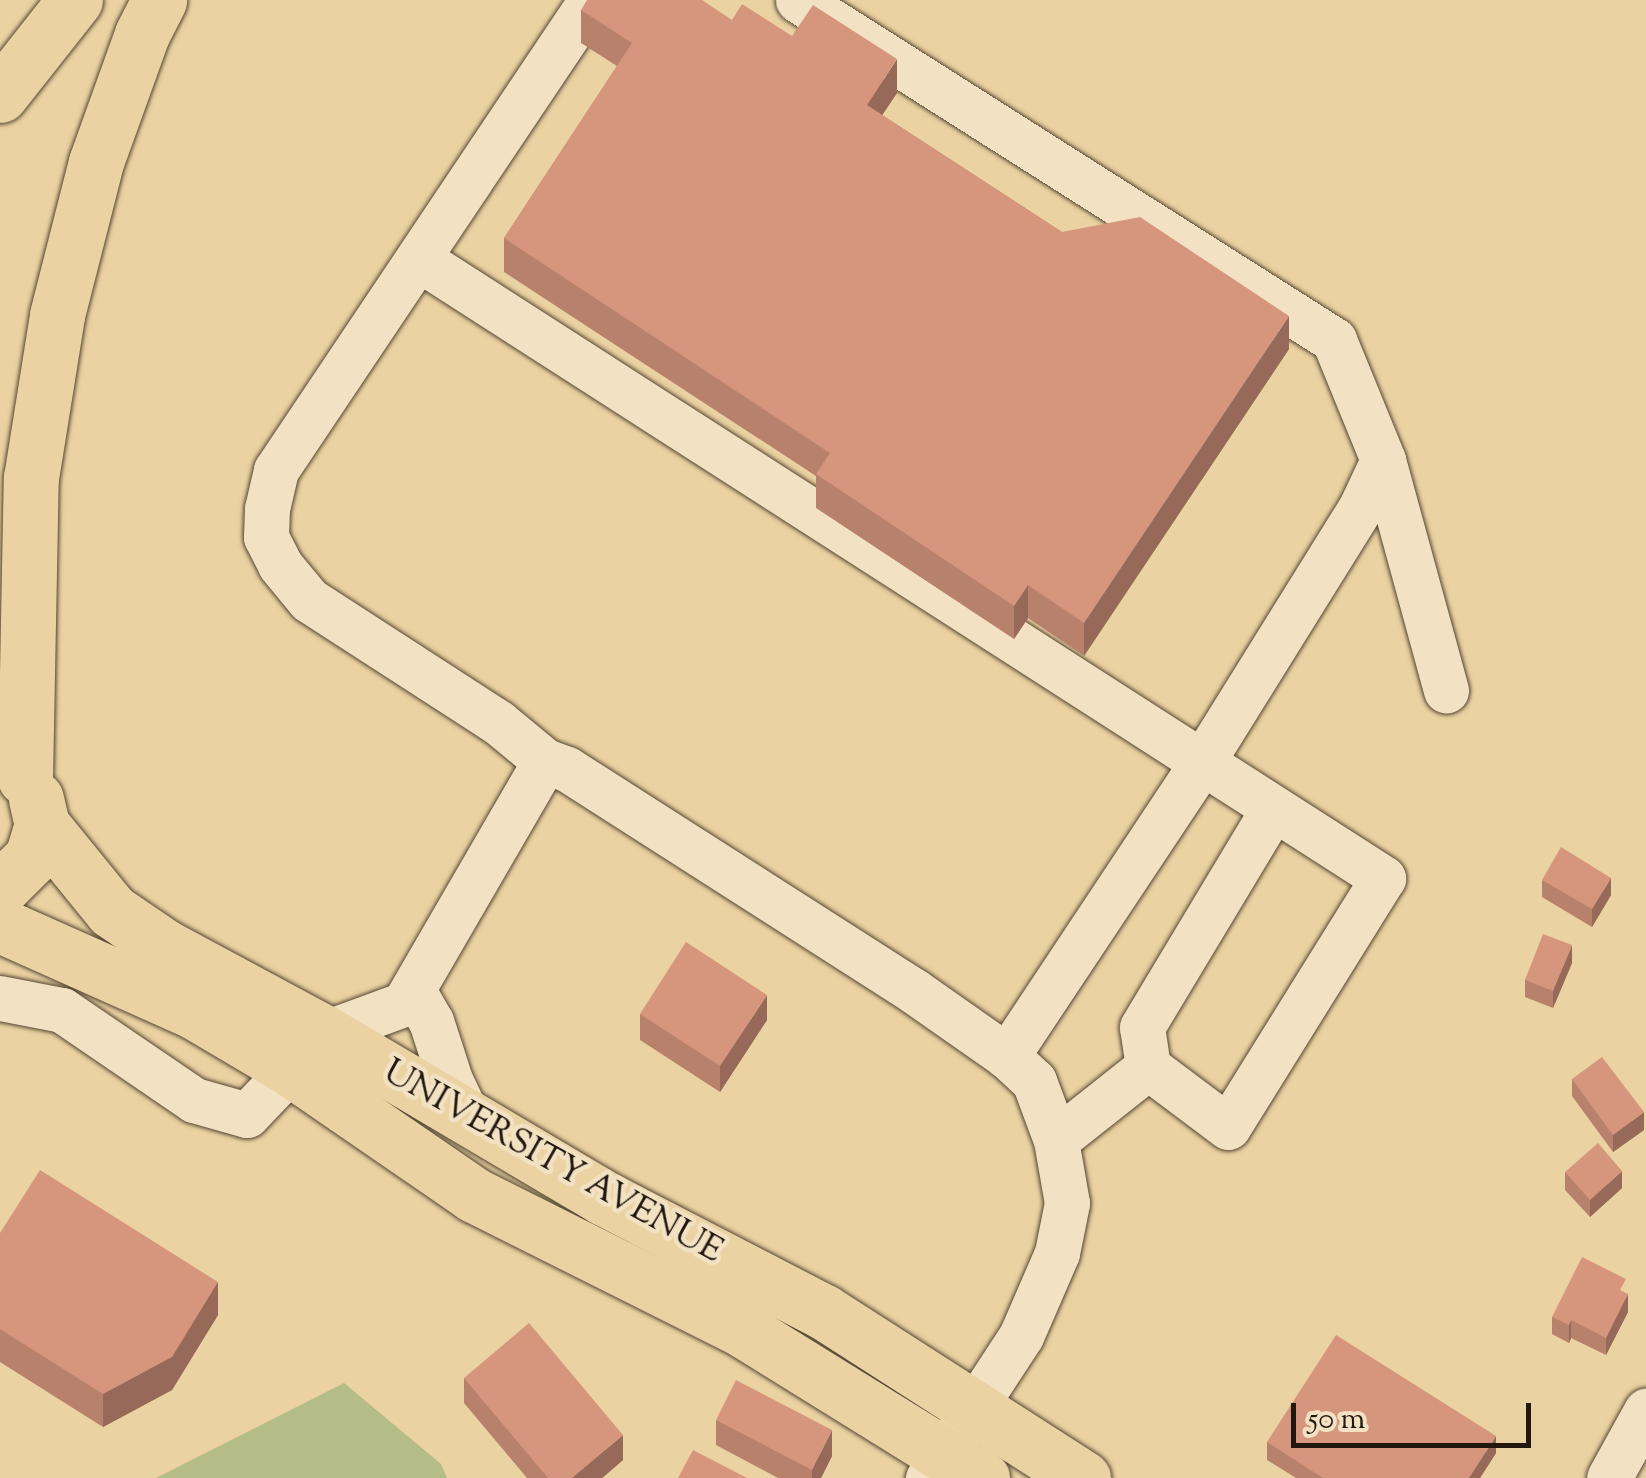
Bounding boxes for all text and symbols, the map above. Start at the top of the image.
street label: UNIVERSITY AVENUE [375,1052,729,1274]
scale bar [1296,1383,1536,1445]
text: 50 m [1308,1399,1365,1442]

